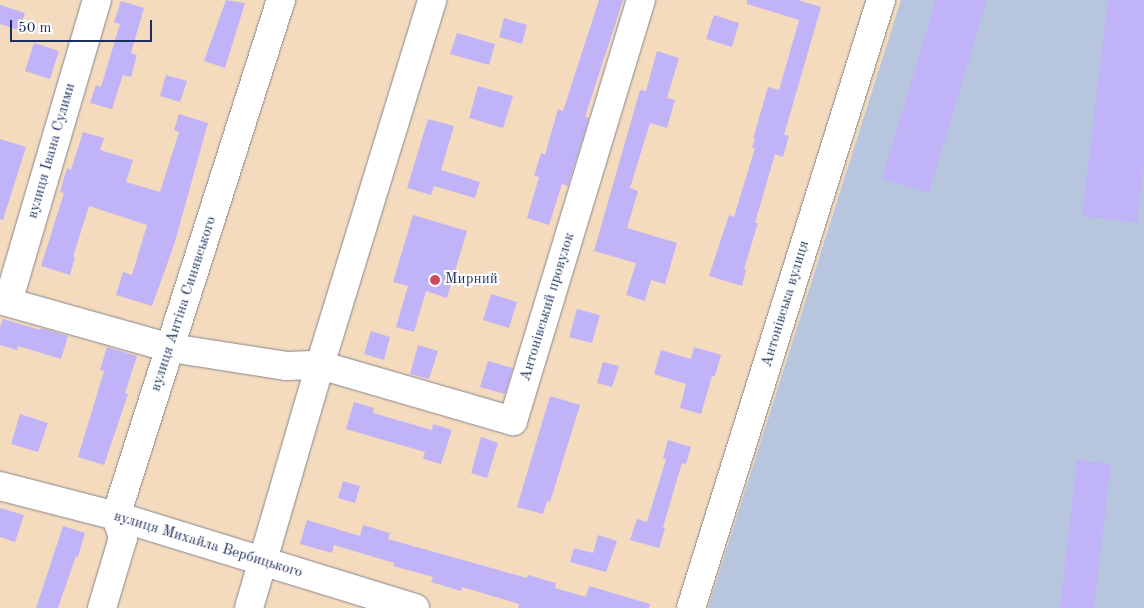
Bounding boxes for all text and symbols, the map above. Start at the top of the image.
scale bar [12,10,155,42]
text: 50 m [18,21,52,36]
street label: вулиця Івана Сулими [24,81,80,221]
street label: вулиця Антіна Синявського [147,214,221,394]
street label: Антонівський провулок [517,230,579,384]
street label: Антонівська вулиця [758,238,814,370]
place label: Мирний [445,271,498,289]
marker: Мирний [429,274,441,286]
street label: вулиця Михайла Вербицького [111,508,305,582]

